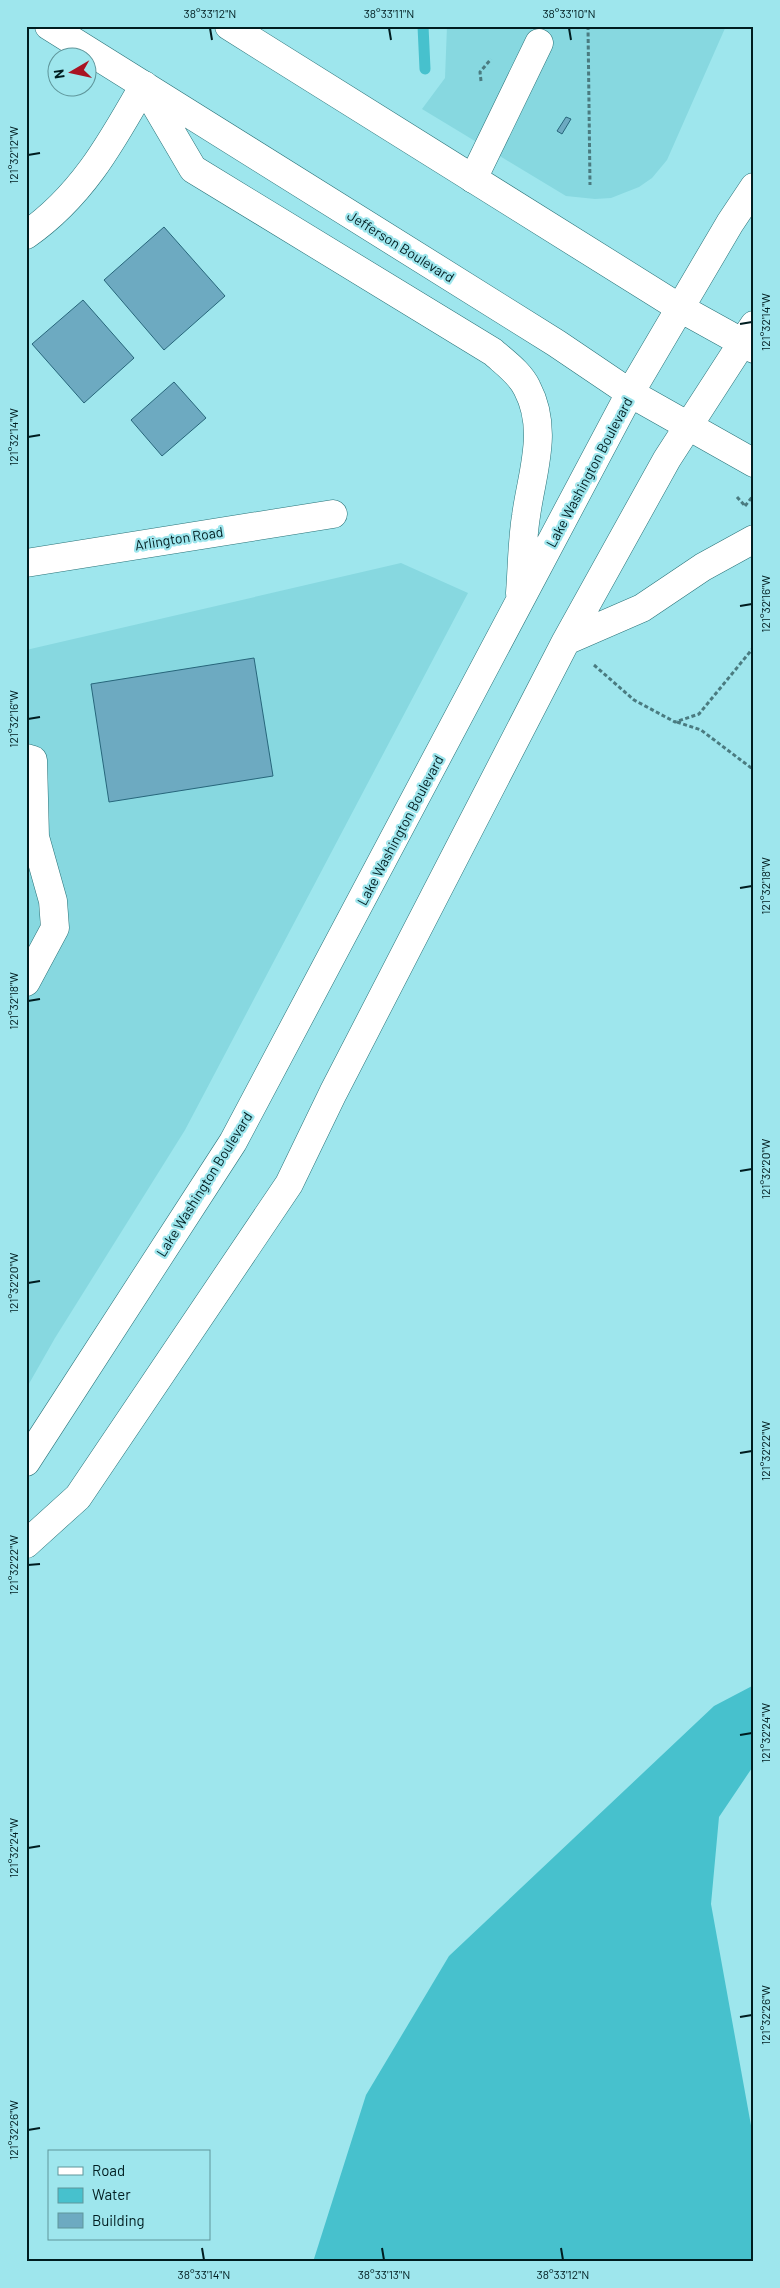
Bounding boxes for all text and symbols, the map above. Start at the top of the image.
text: 38°33'12"N [184,6,236,20]
text: 38°33'11"N [364,6,414,20]
text: 38°33'10"N [542,6,596,20]
north arrow [48,48,98,98]
text: N [50,68,68,80]
text: 121°32'12"W [6,126,20,184]
street label: Jefferson Boulevard [344,206,458,286]
text: 121°32'14"W [758,293,772,351]
street label: Lake Washington Boulevard [542,394,636,550]
text: 121°32'14"W [6,408,20,466]
street label: Arlington Road [134,523,224,553]
text: 121°32'16"W [758,575,772,633]
text: 121°32'16"W [6,690,20,748]
street label: Lake Washington Boulevard [353,752,447,908]
text: 121°32'18"W [758,857,772,915]
text: 121°32'18"W [6,972,20,1030]
street label: Lake Washington Boulevard [152,1109,256,1259]
text: 121°32'20"W [758,1138,772,1199]
text: 121°32'20"W [6,1252,20,1313]
text: 121°32'22"W [758,1421,772,1481]
text: 121°32'22"W [6,1535,20,1595]
text: 121°32'24"W [758,1703,772,1763]
text: 121°32'24"W [6,1818,20,1878]
text: 121°32'26"W [758,1985,772,2045]
text: 121°32'26"W [6,2100,20,2160]
legend [48,2150,210,2240]
text: Road [92,2161,125,2179]
text: Water [92,2185,131,2203]
text: Building [92,2211,145,2229]
text: 38°33'14"N [178,2267,230,2281]
text: 38°33'13"N [358,2267,410,2281]
text: 38°33'12"N [537,2267,589,2281]

